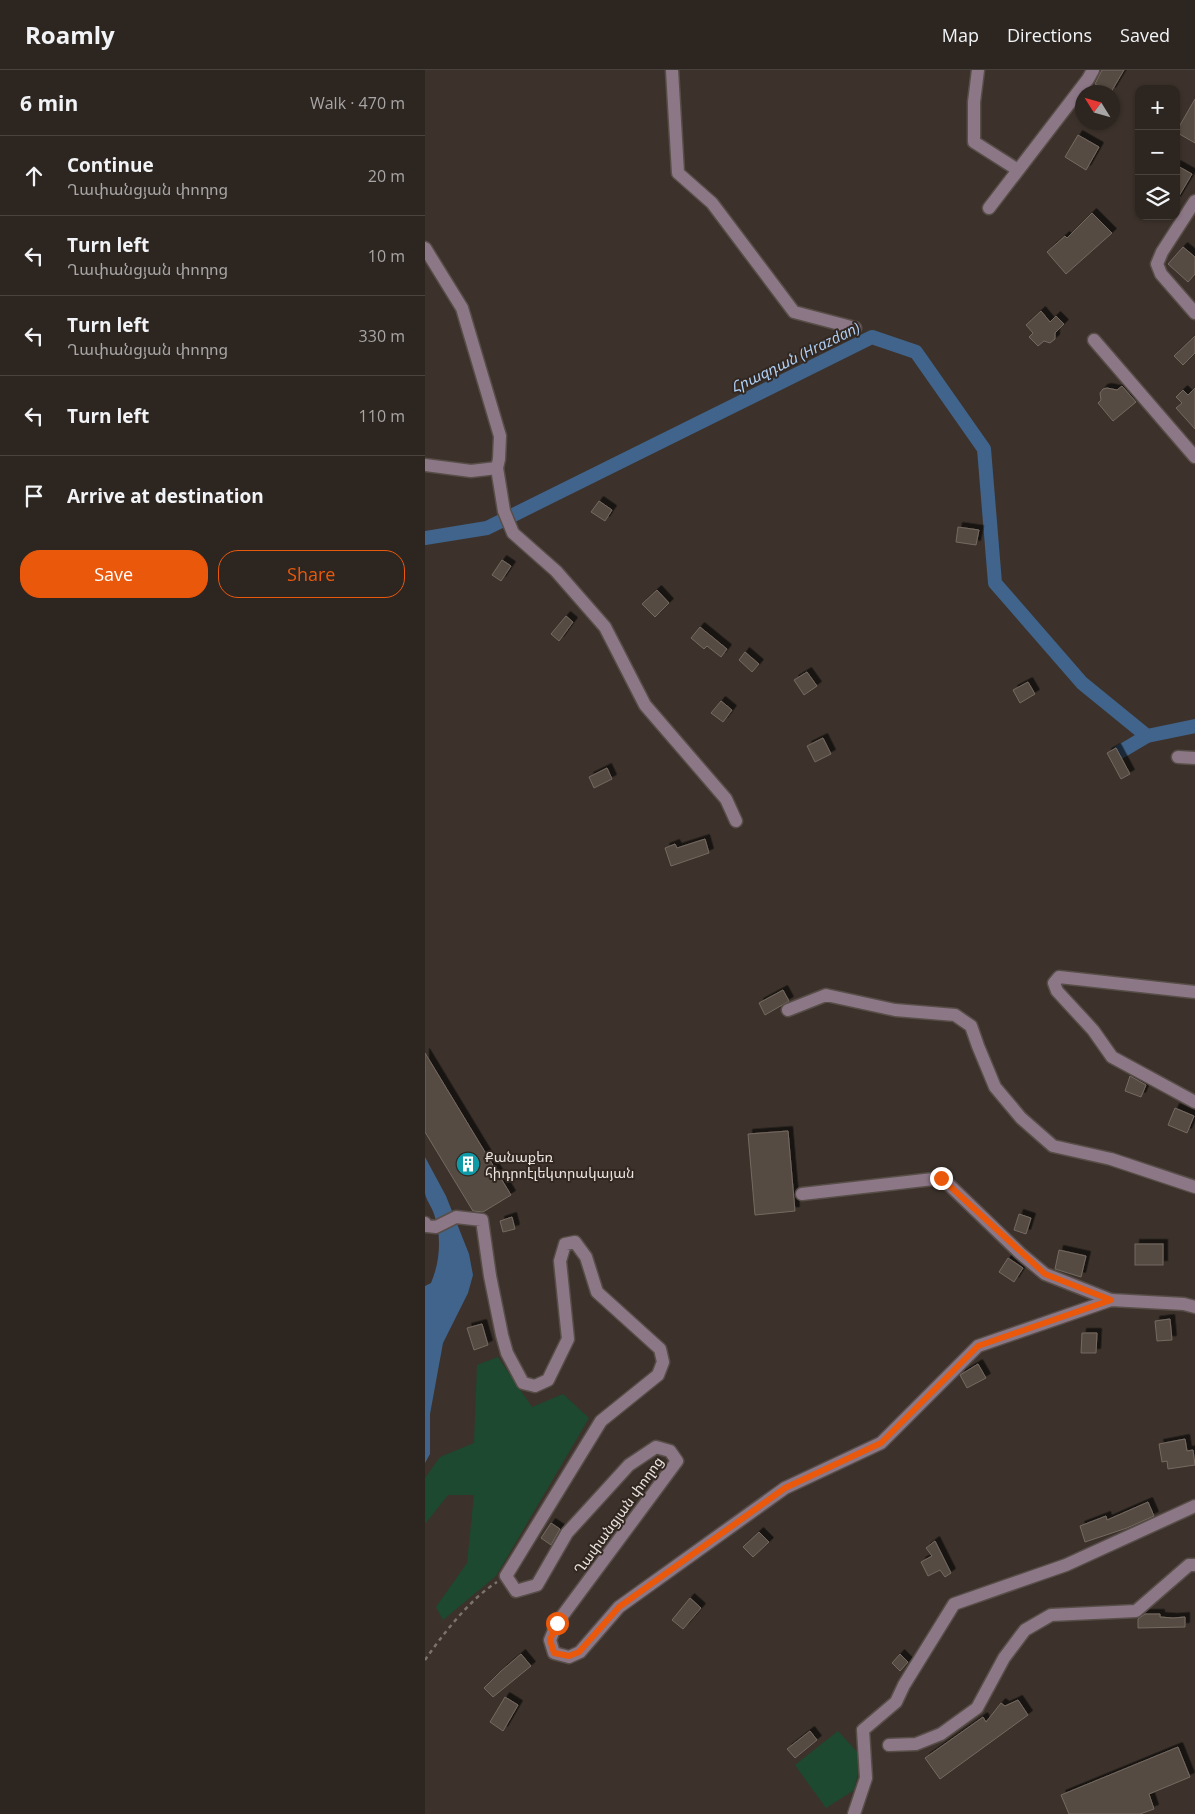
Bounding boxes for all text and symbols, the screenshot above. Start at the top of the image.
text: Roamly [25,18,115,51]
text: Map [942,23,979,47]
text: Directions [1007,23,1092,47]
text: Saved [1120,23,1170,47]
north arrow [1075,85,1120,130]
map controls [1135,85,1180,220]
button: + [1135,85,1180,130]
text: 6 min [20,89,78,117]
text: Walk · 470 m [310,92,405,114]
button: − [1135,130,1180,175]
text: Continue [67,152,154,178]
icon: ahead [20,162,48,190]
text: 20 m [368,165,405,187]
button: layers [1135,175,1180,220]
text: Ղափանցյան փողոց [67,178,228,200]
text: Turn left [67,232,149,258]
icon: left [20,242,48,270]
text: 10 m [368,245,405,267]
text: Ղափանցյան փողոց [67,258,228,280]
text: Turn left [67,312,149,338]
water label: Հրազդան (Hrazdan) [727,317,863,397]
icon: left [20,322,48,350]
text: 330 m [359,325,405,347]
text: Ղափանցյան փողոց [67,338,228,360]
icon: left [20,402,48,430]
text: Turn left [67,403,149,429]
text: 110 m [359,405,405,427]
icon: arrive [20,482,48,510]
text: Arrive at destination [67,483,264,509]
button: Save [20,550,208,598]
button: Share [218,550,405,598]
place label: Քանաքեռ հիդրոէլեկտրակայան [485,1147,634,1182]
building icon: Քանաքեռ հիդրոէլեկտրակայան [455,1151,481,1177]
route end [930,1167,953,1190]
street label: Ղափանցյան փողոց [569,1452,667,1578]
route start [546,1612,569,1635]

